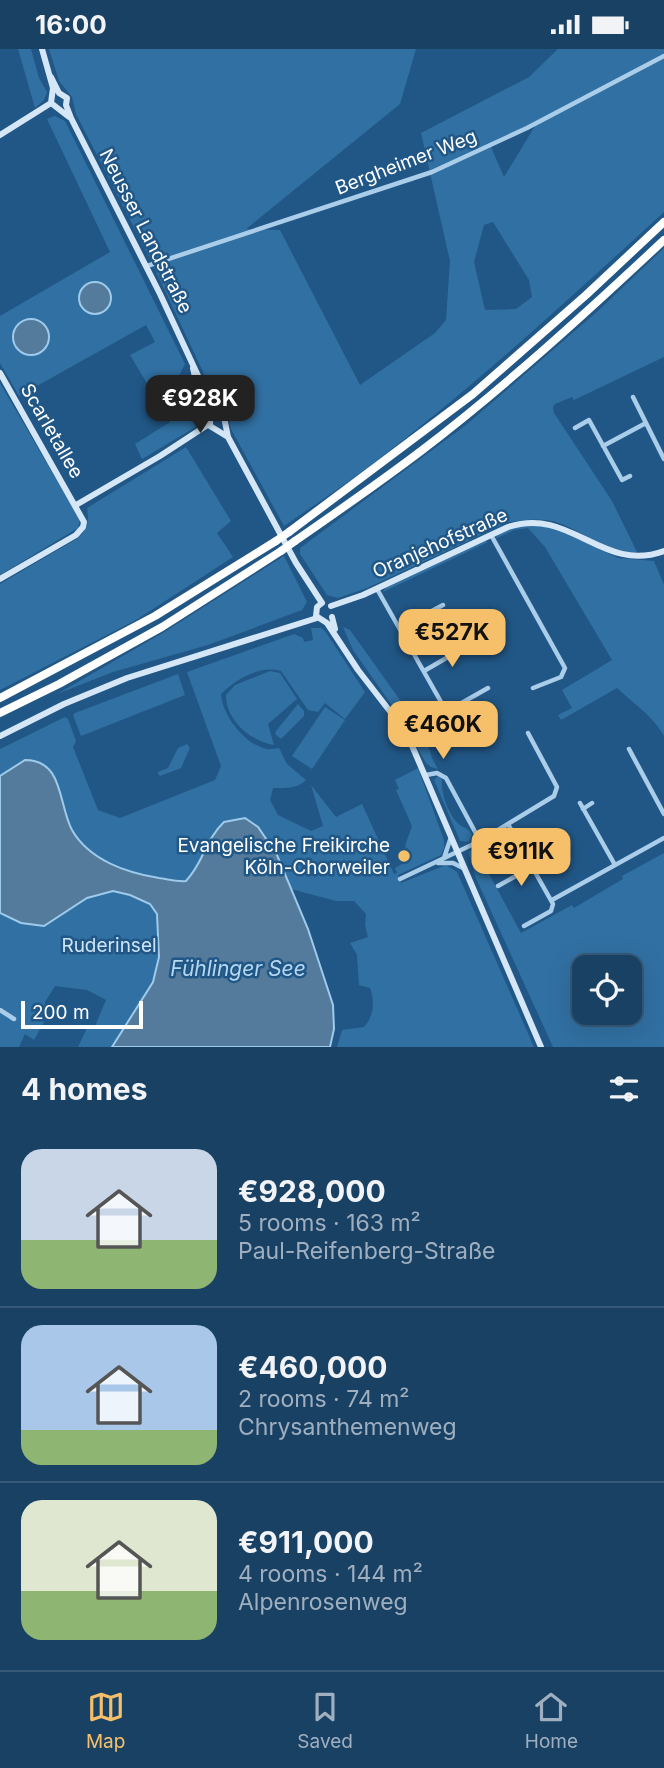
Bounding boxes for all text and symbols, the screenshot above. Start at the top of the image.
text: 16:00 [35,9,107,40]
street label: Bergheimer Weg [332,124,480,200]
street label: Neusser Landstraße [95,145,197,317]
pin: €928K [151,375,249,435]
street label: Scarletallee [16,380,88,482]
text: €928K [162,384,238,412]
street label: Oranjehofstraße [369,503,511,583]
pin: €527K [403,609,501,669]
text: €527K [415,618,489,646]
pin: €460K [394,701,492,761]
text: €460K [404,710,482,738]
pin: €911K [472,829,570,888]
place label: Evangelische Freikirche Köln-Chorweiler [177,834,390,879]
text: €911K [487,837,555,865]
marker: Evangelische Freikirche Köln-Chorweiler [396,848,412,864]
park label: Ruderinsel [61,934,157,957]
map controls [572,955,642,1025]
button: locate [572,955,642,1025]
water label: Fühlinger See [170,956,306,981]
scale bar [21,998,144,1030]
text: 200 m [32,1001,90,1024]
icon: filters [605,1070,643,1108]
text: 4 homes [21,1071,148,1107]
text: €928,000 [238,1173,386,1209]
icon: home [77,1177,161,1261]
text: 5 rooms · 163 m² [238,1209,421,1237]
text: Paul-Reifenberg-Straße [238,1237,496,1265]
text: €460,000 [238,1349,388,1385]
icon: home [77,1353,161,1437]
text: 2 rooms · 74 m² [238,1385,410,1413]
text: Chrysanthemenweg [238,1413,457,1441]
text: €911,000 [238,1524,374,1560]
icon: home [77,1528,161,1612]
text: 4 rooms · 144 m² [238,1560,423,1588]
text: Alpenrosenweg [238,1588,408,1616]
tab: Map [86,1688,125,1753]
tab: Saved [297,1688,353,1753]
tab: Home [525,1688,578,1753]

